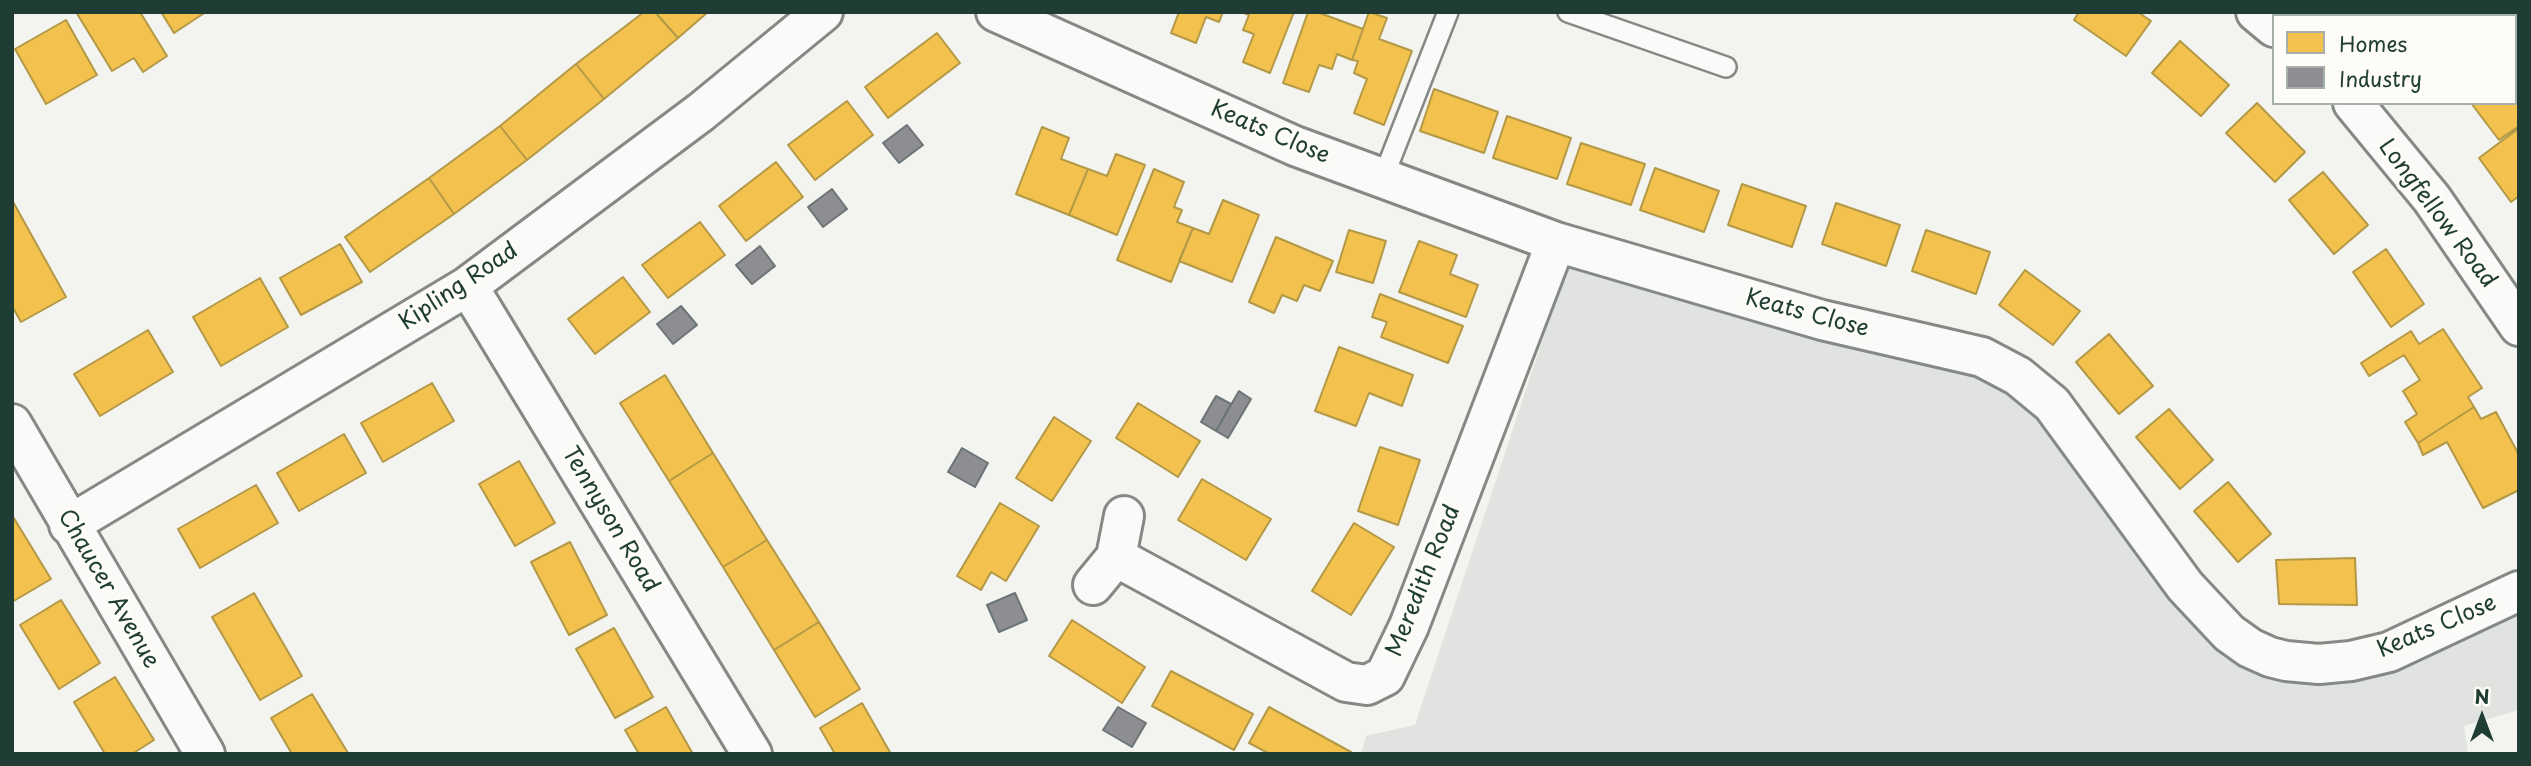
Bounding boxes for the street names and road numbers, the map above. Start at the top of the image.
street label: Keats Close [1206,96,1334,170]
street label: Longfellow Road [2372,134,2502,294]
street label: Kipling Road [394,237,524,337]
street label: Keats Close [1742,284,1872,344]
street label: Tennyson Road [556,442,664,598]
street label: Meredith Road [1381,501,1467,661]
street label: Chaucer Avenue [51,505,165,673]
street label: Keats Close [2373,590,2501,664]

